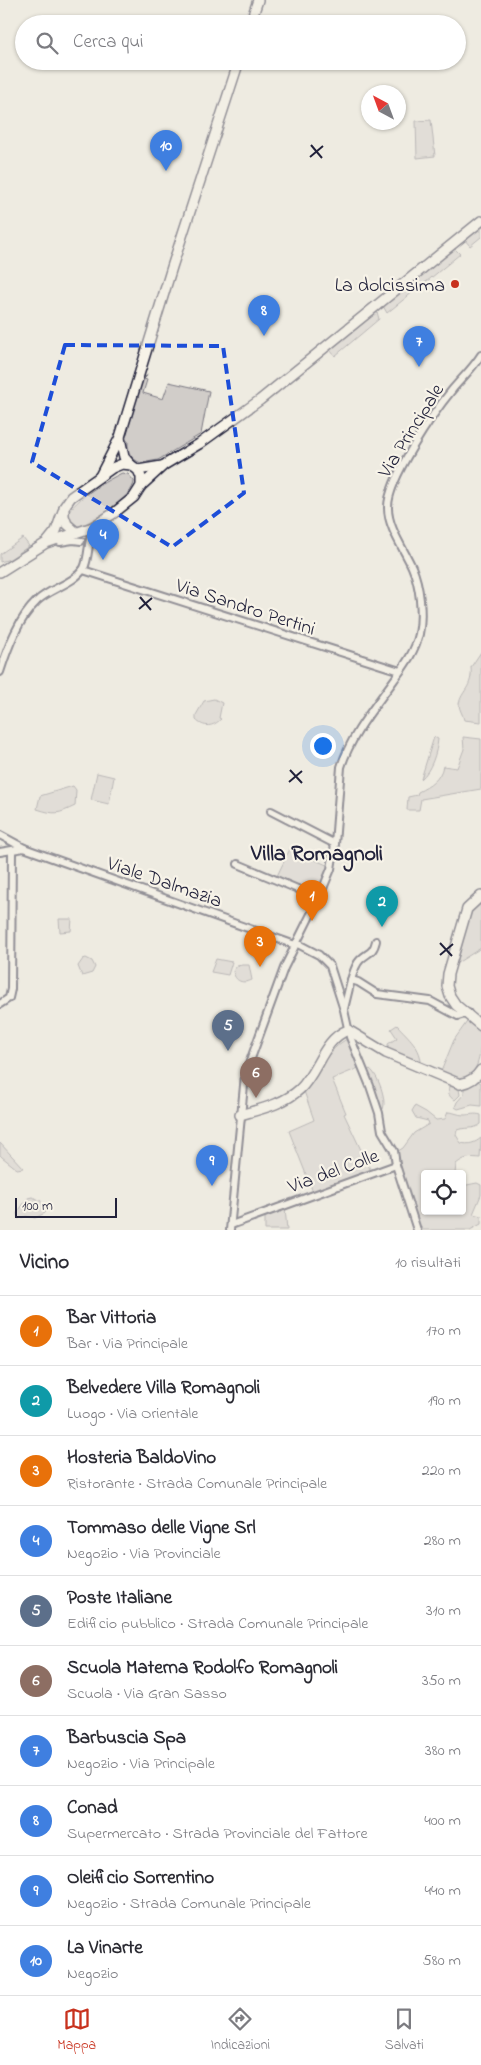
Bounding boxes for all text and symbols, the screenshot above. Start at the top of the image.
search box [15,15,466,70]
icon: search [33,29,61,57]
text: Cerca qui [73,29,143,56]
north arrow [361,85,406,130]
pin: 10 [150,130,182,171]
place label: La dolcissima [335,272,445,301]
marker: La dolcissima [449,278,461,290]
pin: 8 [248,295,280,336]
pin: 7 [403,326,435,367]
street label: Via Principale [371,379,453,485]
pin: 4 [87,519,119,560]
street label: Via Sandro Pertini [171,572,319,645]
your location [310,733,336,759]
district label: Villa Romagnoli [250,839,383,872]
street label: Viale Dalmazia [102,850,226,917]
pin: 1 [296,880,328,921]
pin: 2 [366,886,398,927]
pin: 3 [244,926,276,967]
pin: 5 [212,1010,244,1051]
pin: 6 [240,1057,272,1098]
street label: Via del Colle [283,1142,383,1203]
pin: 9 [196,1145,228,1186]
map controls [421,1170,466,1215]
button: locate [421,1170,466,1215]
scale bar [15,1195,118,1218]
text: 100 m [22,1196,53,1217]
text: Vicino [20,1248,69,1278]
text: 10 risultati [395,1251,461,1275]
text: Bar Vittoria [67,1305,156,1332]
text: 1 [33,1319,39,1343]
text: 170 m [426,1319,461,1343]
text: Bar · Via Principale [67,1332,188,1356]
text: Belvedere Villa Romagnoli [67,1375,260,1402]
text: 2 [32,1389,40,1413]
text: 190 m [428,1389,461,1413]
text: Luogo · Via Orientale [67,1402,198,1426]
text: Hosteria BaldoVino [67,1445,216,1472]
text: 3 [33,1459,39,1483]
text: 220 m [422,1459,461,1483]
text: Ristorante · Strada Comunale Principale [67,1472,327,1496]
text: Tommaso delle Vigne Srl [67,1515,256,1542]
text: 4 [33,1529,39,1553]
text: 280 m [424,1529,461,1553]
text: Negozio · Via Provinciale [67,1542,221,1566]
text: Poste Italiane [67,1585,172,1612]
text: 5 [31,1599,41,1623]
text: 310 m [426,1599,461,1623]
text: Edificio pubblico · Strada Comunale Principale [67,1612,368,1636]
text: Scuola Materna Rodolfo Romagnoli [67,1655,338,1682]
text: 6 [32,1669,40,1693]
text: 350 m [422,1669,461,1693]
text: Scuola · Via Gran Sasso [67,1682,227,1706]
text: Barbuscia Spa [67,1725,186,1752]
text: 7 [33,1739,39,1763]
text: 380 m [425,1739,461,1763]
text: Negozio · Via Principale [67,1752,215,1776]
text: Conad [67,1795,118,1822]
text: 8 [33,1809,39,1833]
text: 400 m [424,1809,461,1833]
text: Supermercato · Strada Provinciale del Fattore [67,1822,368,1846]
text: Oleificio Sorrentino [67,1865,214,1892]
text: 9 [34,1879,38,1903]
text: 440 m [424,1879,461,1903]
text: Negozio · Strada Comunale Principale [67,1892,311,1916]
text: La Vinarte [67,1935,143,1962]
text: 10 [30,1949,42,1973]
text: 580 m [423,1949,461,1973]
text: Negozio [67,1962,118,1986]
tab: Mappa [57,2005,96,2056]
tab: Indicazioni [211,2005,270,2056]
tab: Salvati [385,2005,424,2056]

